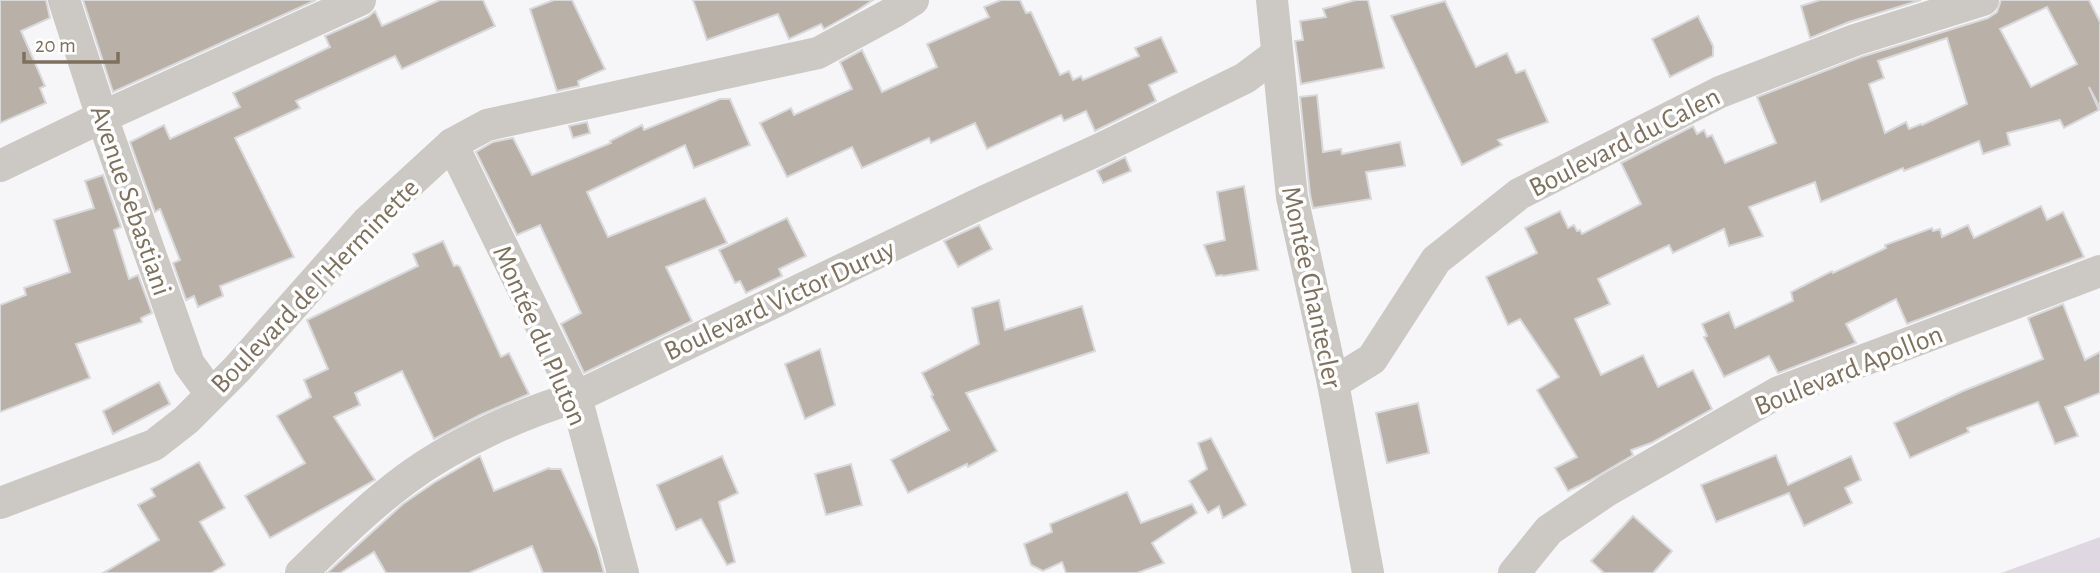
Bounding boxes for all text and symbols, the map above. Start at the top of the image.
scale bar [24,21,119,65]
text: 20 m [35,35,76,56]
street label: Boulevard du Calen [1525,83,1725,203]
street label: Avenue Sebastiani [84,102,176,299]
street label: Boulevard de l'Herminette [206,174,425,399]
street label: Montée Chantecler [1276,184,1346,391]
street label: Boulevard Victor Duruy [660,235,899,367]
street label: Montée du Pluton [487,241,591,430]
street label: Boulevard Apollon [1751,320,1947,421]

